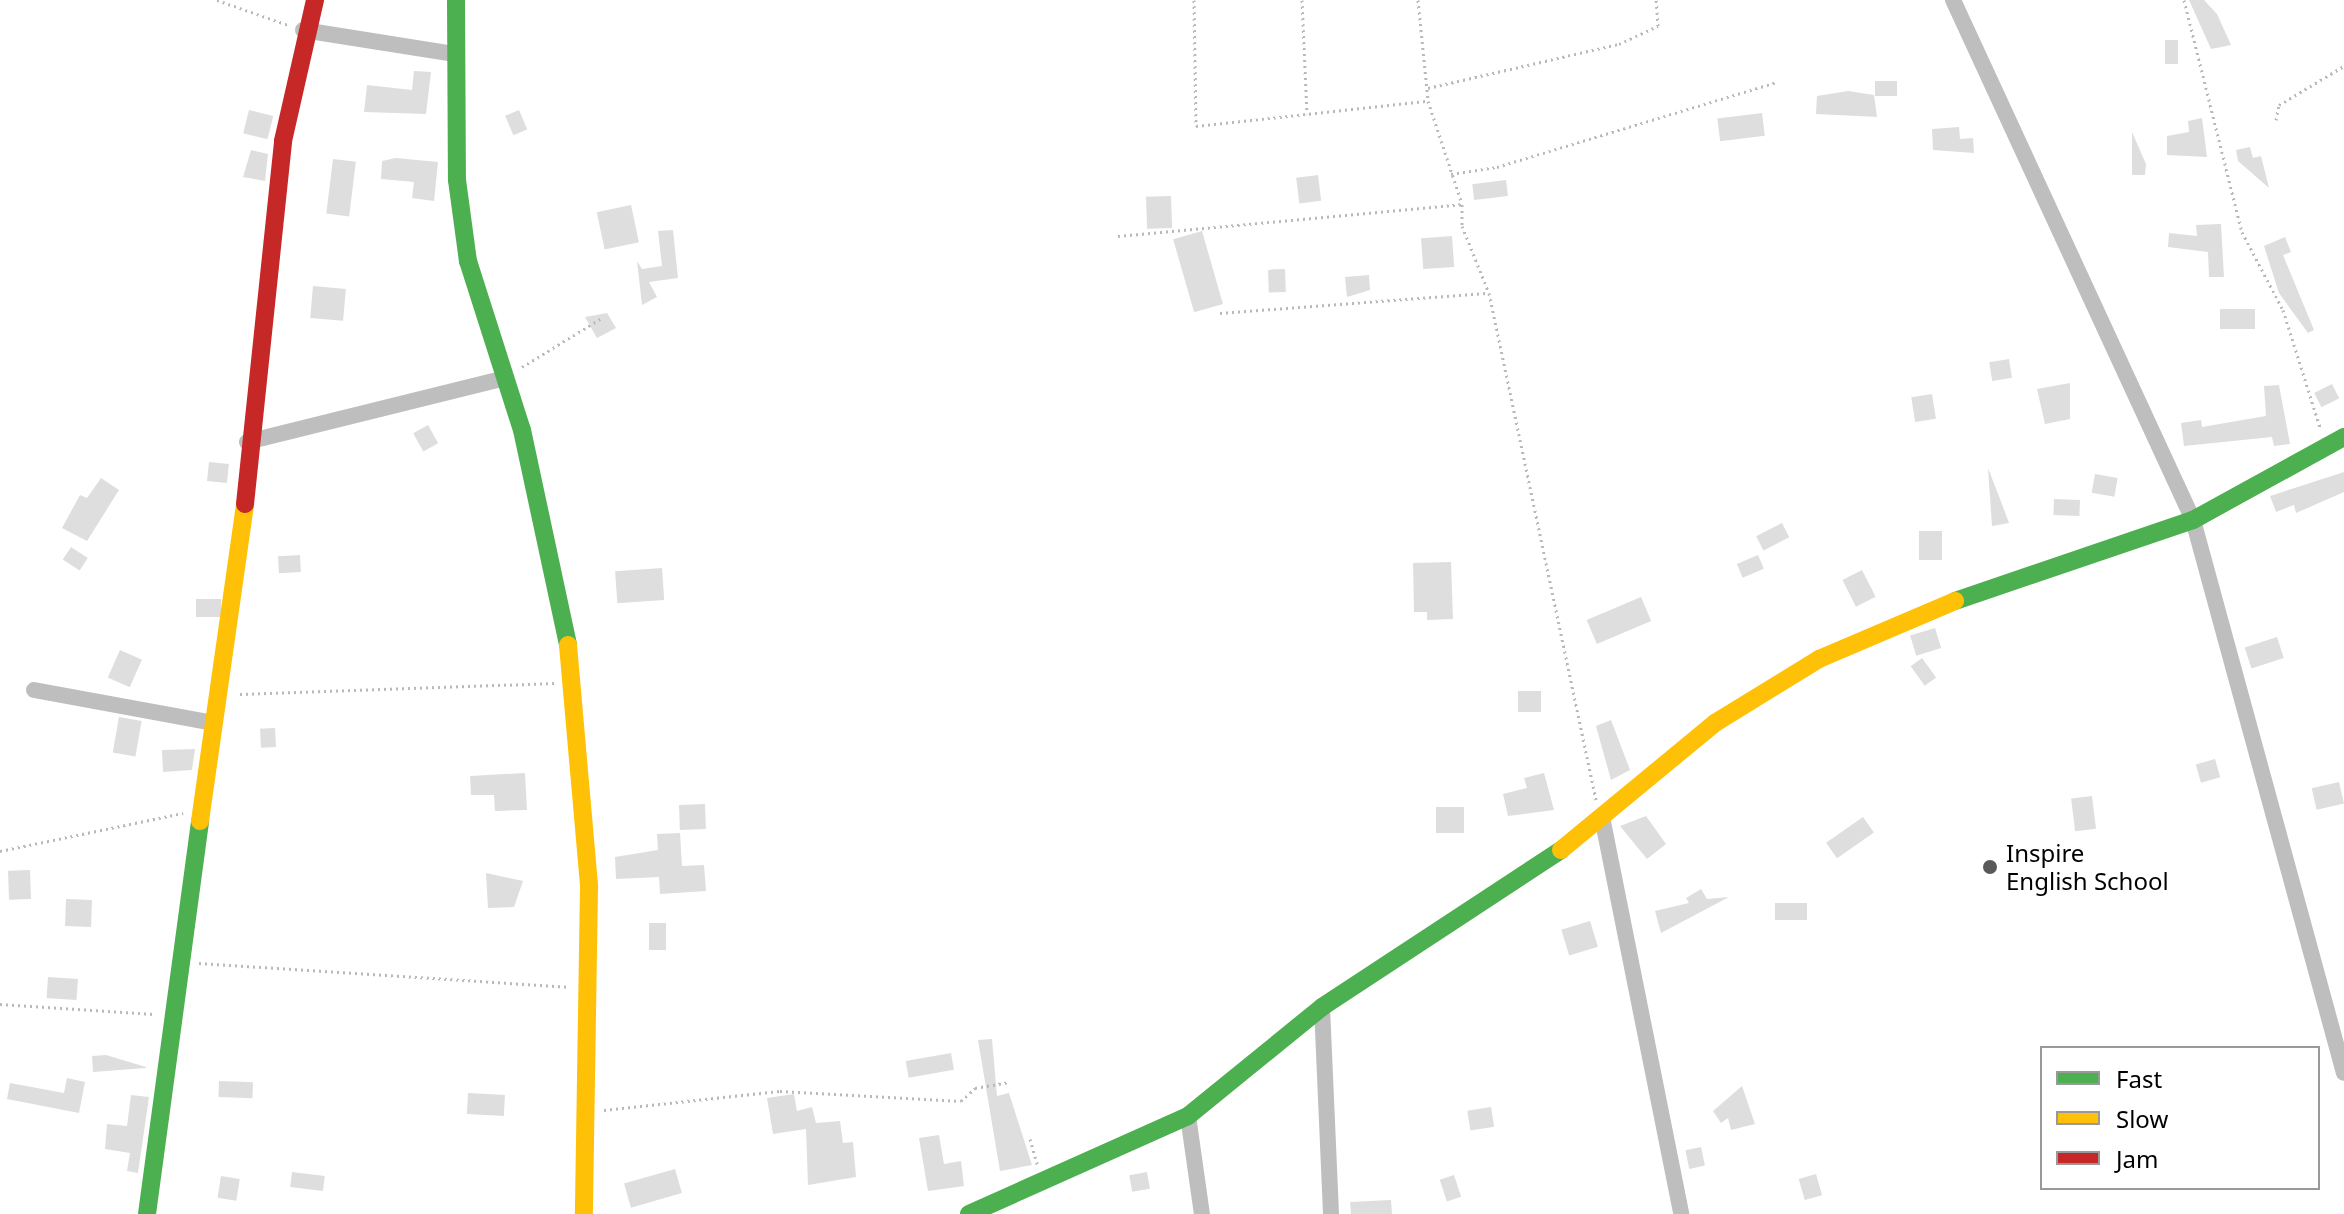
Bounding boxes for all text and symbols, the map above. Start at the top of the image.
place label: Inspire English School [2006,839,2169,895]
marker: Inspire English School [1981,858,1999,876]
legend [2040,1046,2320,1190]
text: Fast [2116,1062,2162,1095]
text: Slow [2116,1102,2168,1135]
text: Jam [2116,1142,2158,1175]

